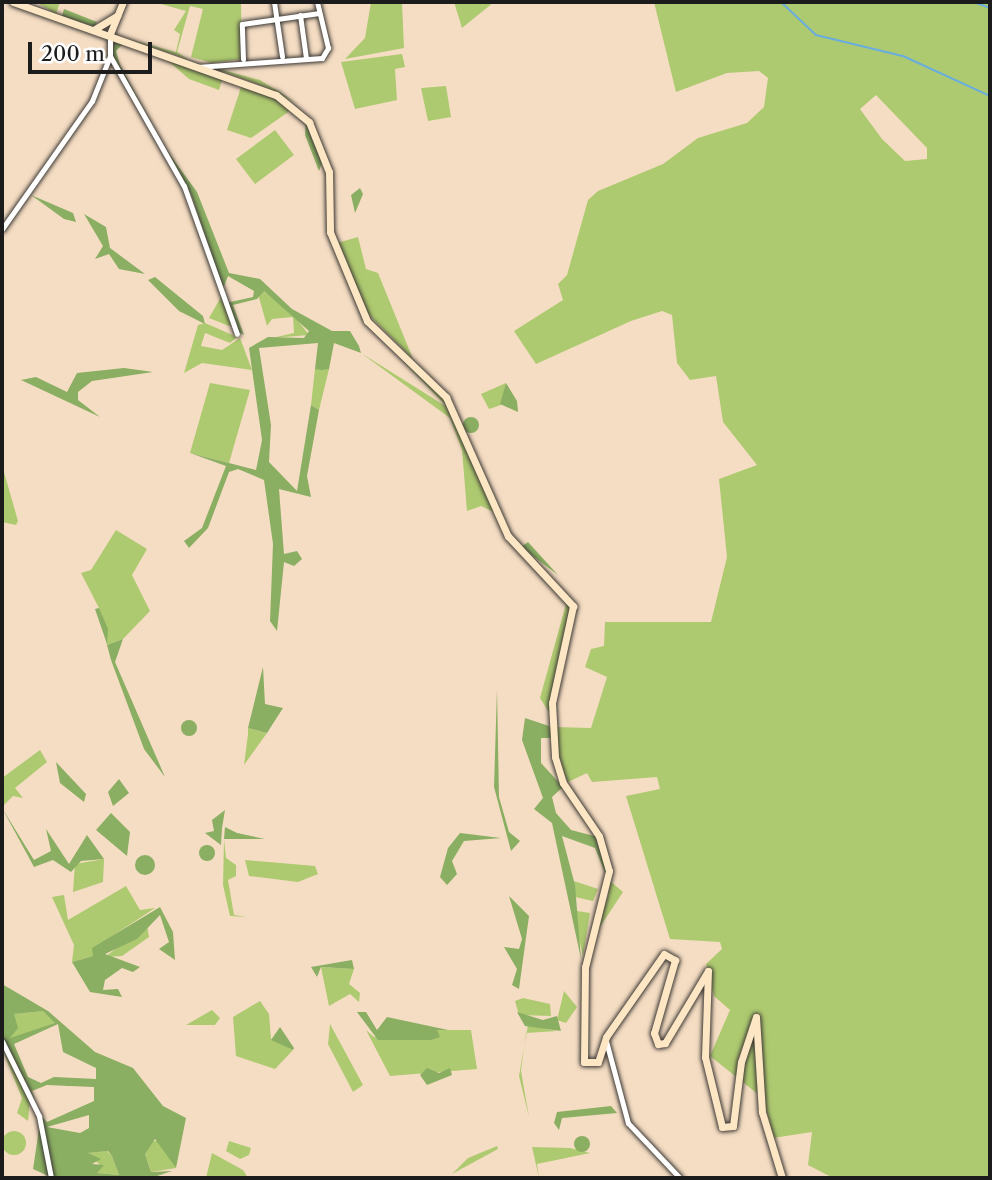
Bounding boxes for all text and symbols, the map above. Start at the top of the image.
scale bar [32,28,156,72]
text: 200 m [41,41,105,66]

